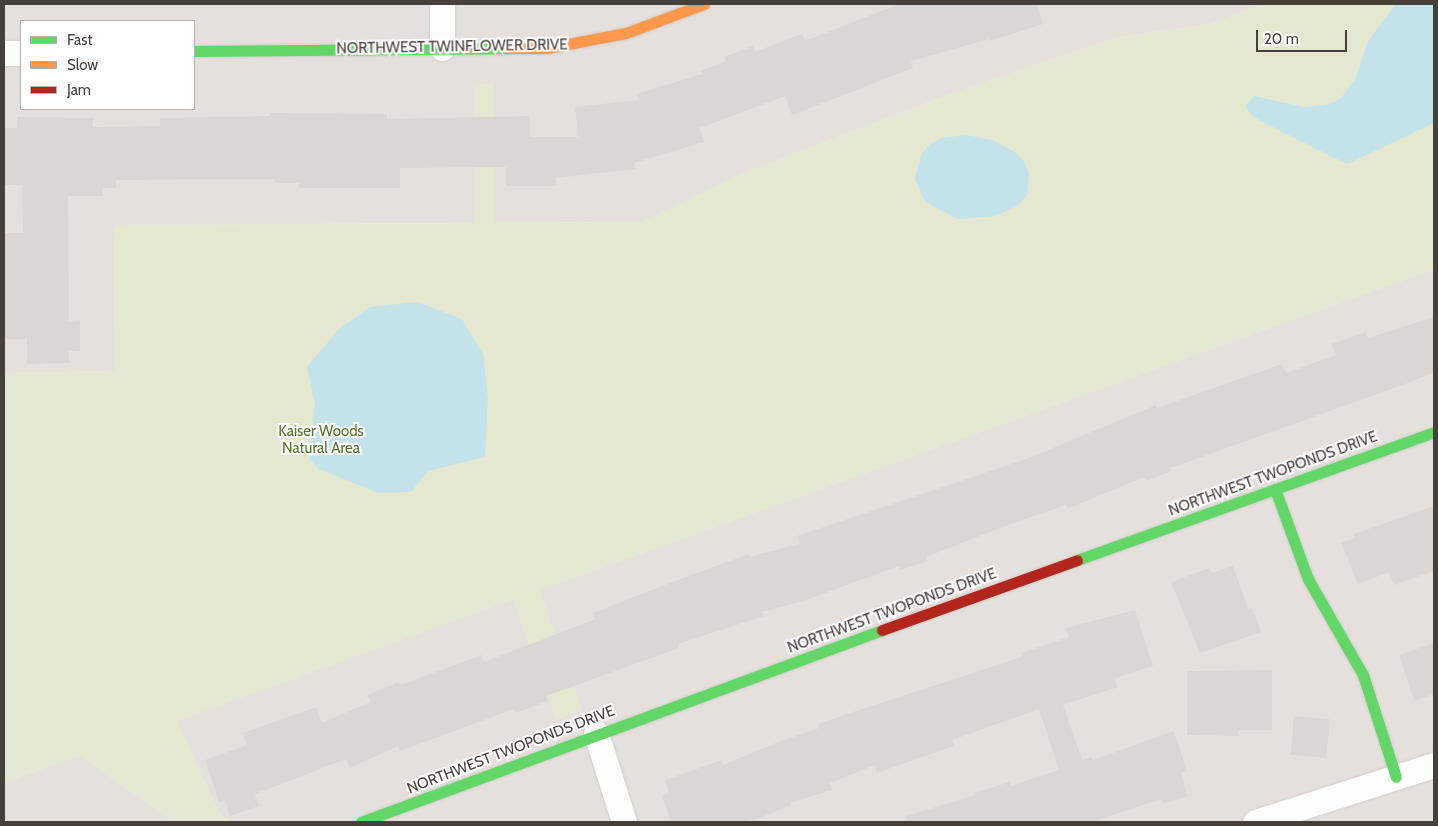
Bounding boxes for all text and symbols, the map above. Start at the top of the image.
legend [20,20,195,110]
scale bar [1258,20,1349,52]
text: 20 m [1264,30,1299,48]
text: Fast [67,31,92,49]
street label: NORTHWEST TWINFLOWER DRIVE [336,36,568,58]
text: Slow [67,56,98,74]
text: Jam [67,81,91,99]
park label: Kaiser Woods Natural Area [278,422,364,457]
street label: NORTHWEST TWOPONDS DRIVE [1166,428,1380,520]
street label: NORTHWEST TWOPONDS DRIVE [785,565,999,657]
street label: NORTHWEST TWOPONDS DRIVE [405,702,617,798]

